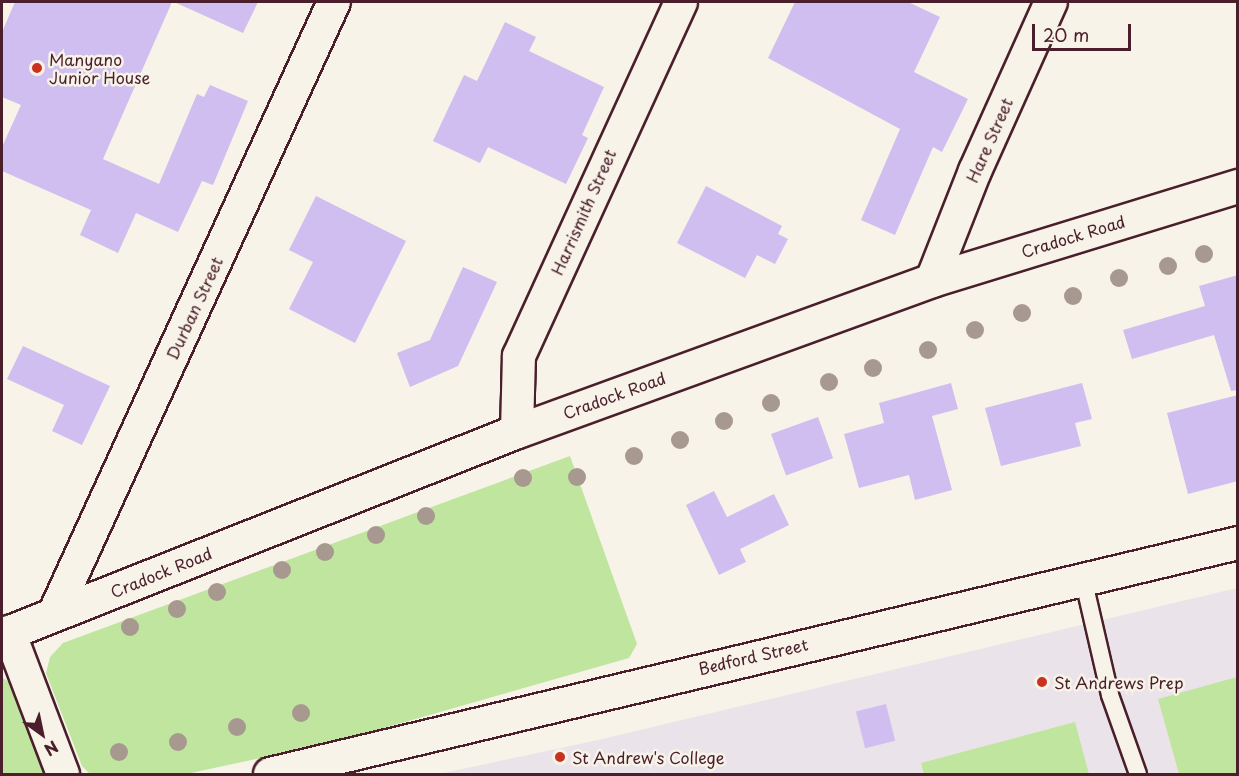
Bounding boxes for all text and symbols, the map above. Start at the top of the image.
scale bar [1035,12,1134,50]
text: 20 m [1043,21,1089,48]
place label: Manyano Junior House [49,49,150,87]
marker: Manyano Junior House [30,61,44,75]
street label: Hare Street [962,95,1016,185]
street label: Harrismith Street [546,146,620,278]
street label: Cradock Road [1019,211,1127,261]
street label: Durban Street [162,253,226,363]
street label: Cradock Road [560,368,668,422]
street label: Cradock Road [107,543,215,601]
street label: Bedford Street [696,634,810,678]
place label: St Andrews Prep [1054,672,1183,692]
marker: St Andrews Prep [1035,675,1049,689]
north arrow [12,704,72,764]
text: N [40,736,64,763]
place label: St Andrew's College [572,747,726,767]
marker: St Andrew's College [553,750,567,764]

